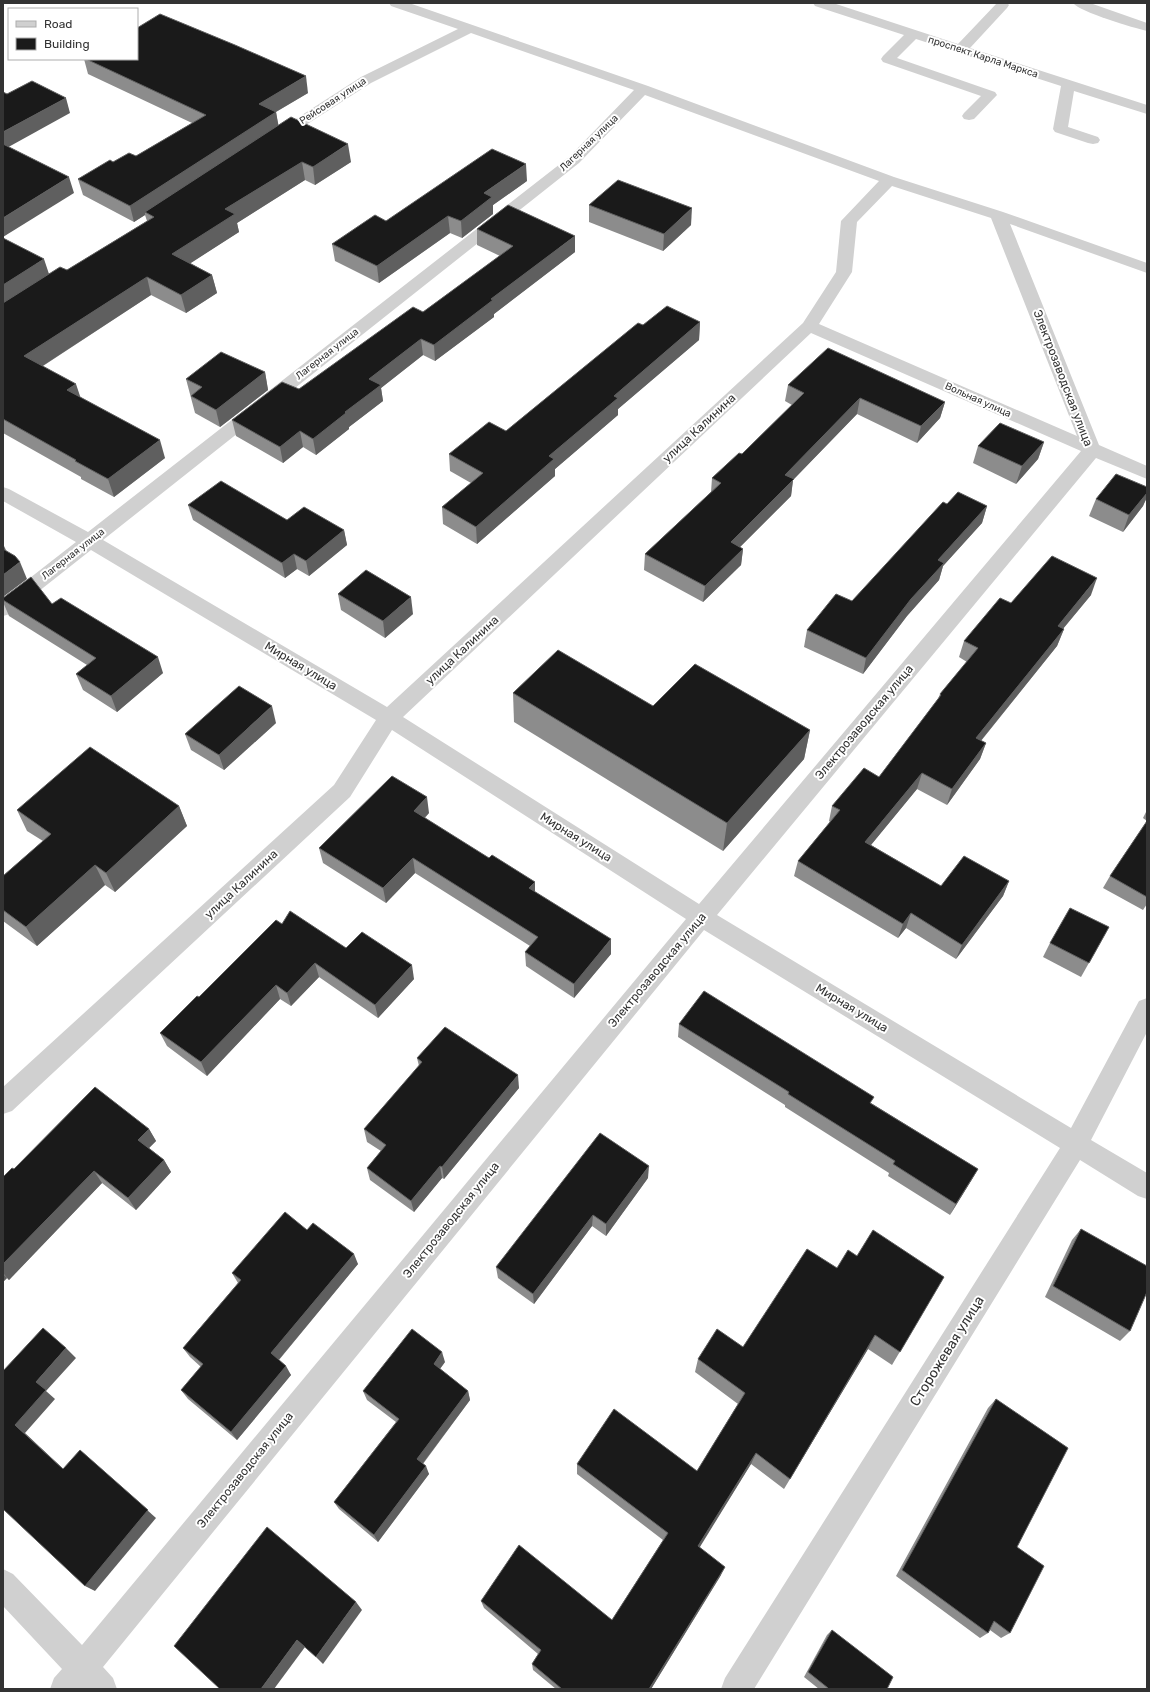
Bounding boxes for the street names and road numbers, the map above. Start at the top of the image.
street label: проспект Карла Маркса [927,34,1039,80]
street label: Рейсовая улица [297,75,369,127]
street label: Лагерная улица [557,112,621,174]
street label: Электрозаводская улица [1030,308,1096,448]
street label: Лагерная улица [293,326,361,382]
street label: Вольная улица [943,380,1013,420]
street label: улица Калинина [660,391,738,465]
street label: Лагерная улица [39,526,107,582]
street label: улица Калинина [423,613,501,687]
street label: Мирная улица [262,639,340,693]
street label: Электрозаводская улица [812,662,916,782]
street label: Мирная улица [538,809,614,865]
street label: улица Калинина [202,847,280,921]
street label: Электрозаводская улица [605,910,709,1030]
street label: Мирная улица [813,981,891,1035]
street label: Электрозаводская улица [400,1159,502,1281]
street label: Сторожевая улица [906,1293,988,1409]
street label: Электрозаводская улица [194,1409,296,1531]

